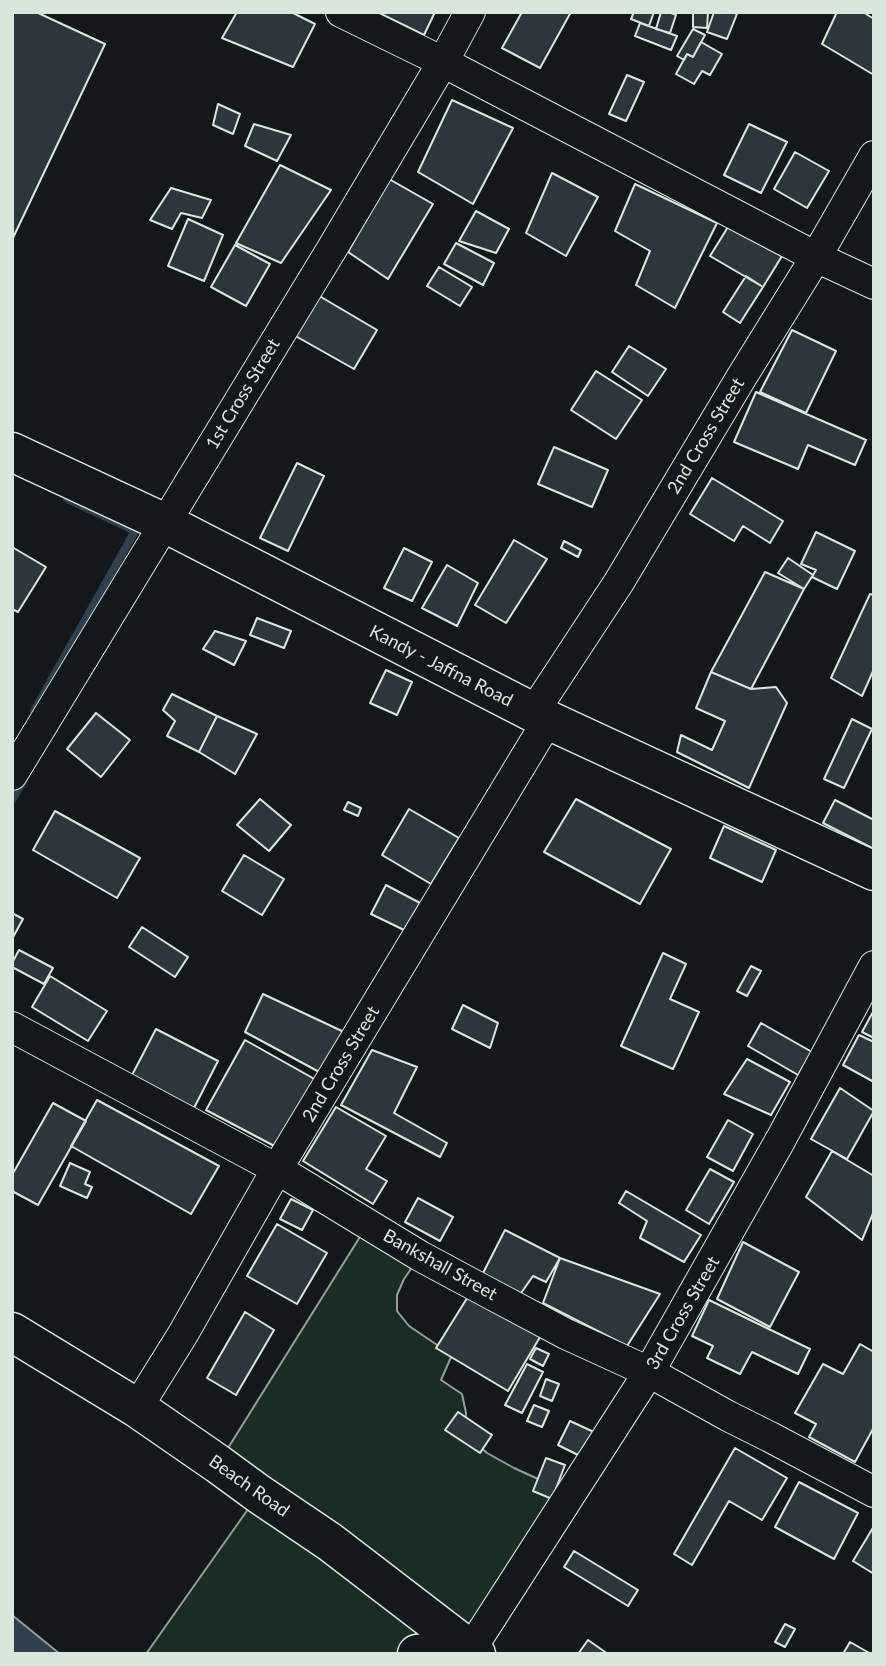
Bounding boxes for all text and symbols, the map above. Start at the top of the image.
street label: 1st Cross Street [201,335,285,453]
street label: 2nd Cross Street [663,374,749,498]
street label: Kandy - Jaffna Road [366,621,516,711]
street label: 2nd Cross Street [298,1002,384,1126]
street label: Bankshall Street [379,1225,501,1305]
street label: 3rd Cross Street [642,1252,724,1374]
street label: Beach Road [205,1450,293,1522]

